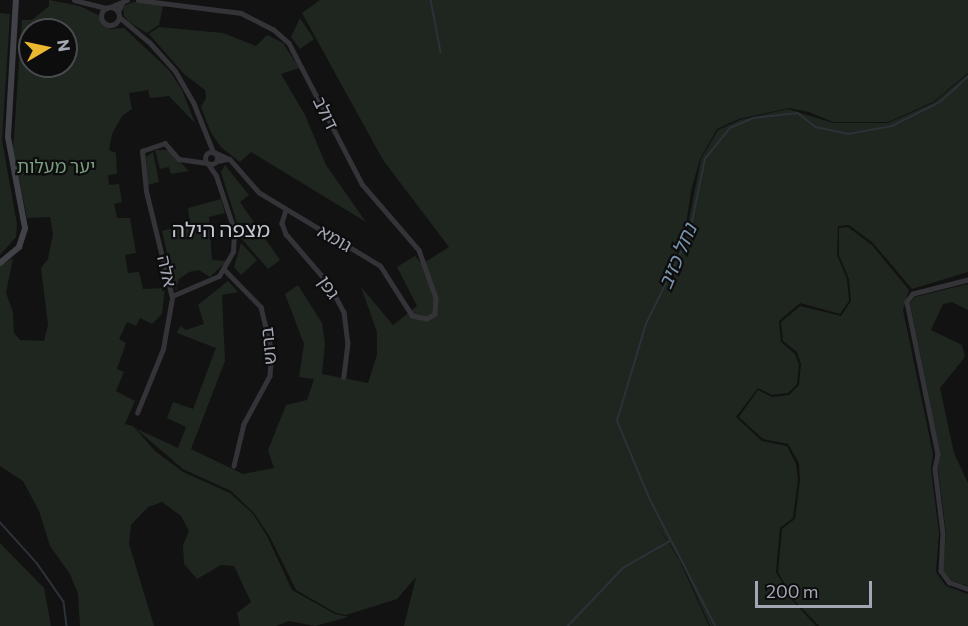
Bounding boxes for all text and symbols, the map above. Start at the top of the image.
north arrow [18,18,78,78]
text: N [54,38,75,53]
street label: דולב [309,93,343,133]
park label: יער מעלות [17,155,95,177]
district label: מצפה הילה [172,216,270,242]
street label: גומא [314,220,356,256]
water label: נחל כזיב [653,220,701,292]
street label: אלה [153,253,181,289]
street label: גפן [314,271,344,303]
street label: ברוש [255,326,281,366]
scale bar [758,569,875,607]
text: 200 m [766,580,819,602]

